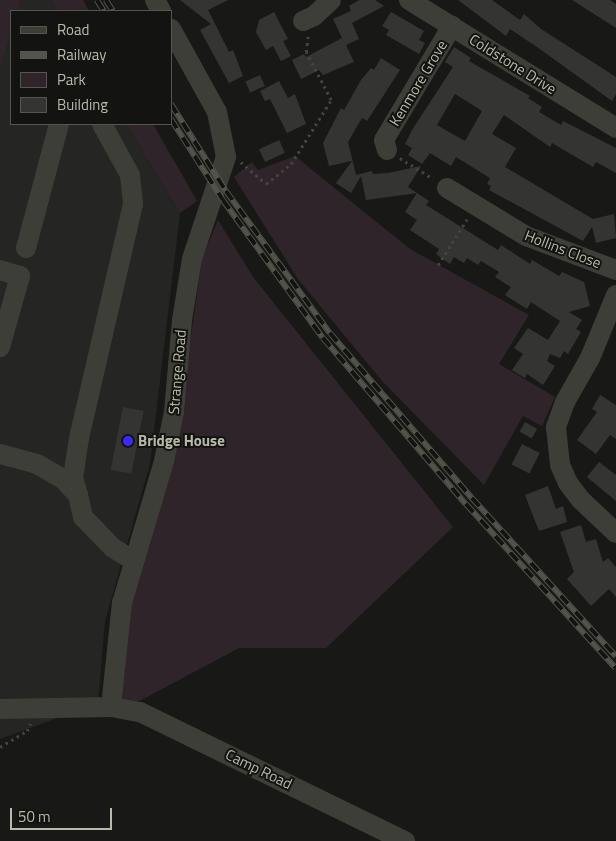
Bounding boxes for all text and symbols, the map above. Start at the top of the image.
legend [10,10,172,125]
text: Road [57,18,89,41]
street label: Coldstone Drive [466,30,560,98]
street label: Kenmore Grove [385,37,451,129]
text: Railway [57,43,107,66]
text: Park [57,68,86,91]
text: Building [57,93,108,116]
street label: Hollins Close [522,226,604,272]
street label: Strange Road [164,329,190,415]
place label: Bridge House [138,432,225,450]
marker: Bridge House [122,435,134,447]
street label: Camp Road [223,745,295,793]
scale bar [12,798,115,830]
text: 50 m [18,805,51,828]

